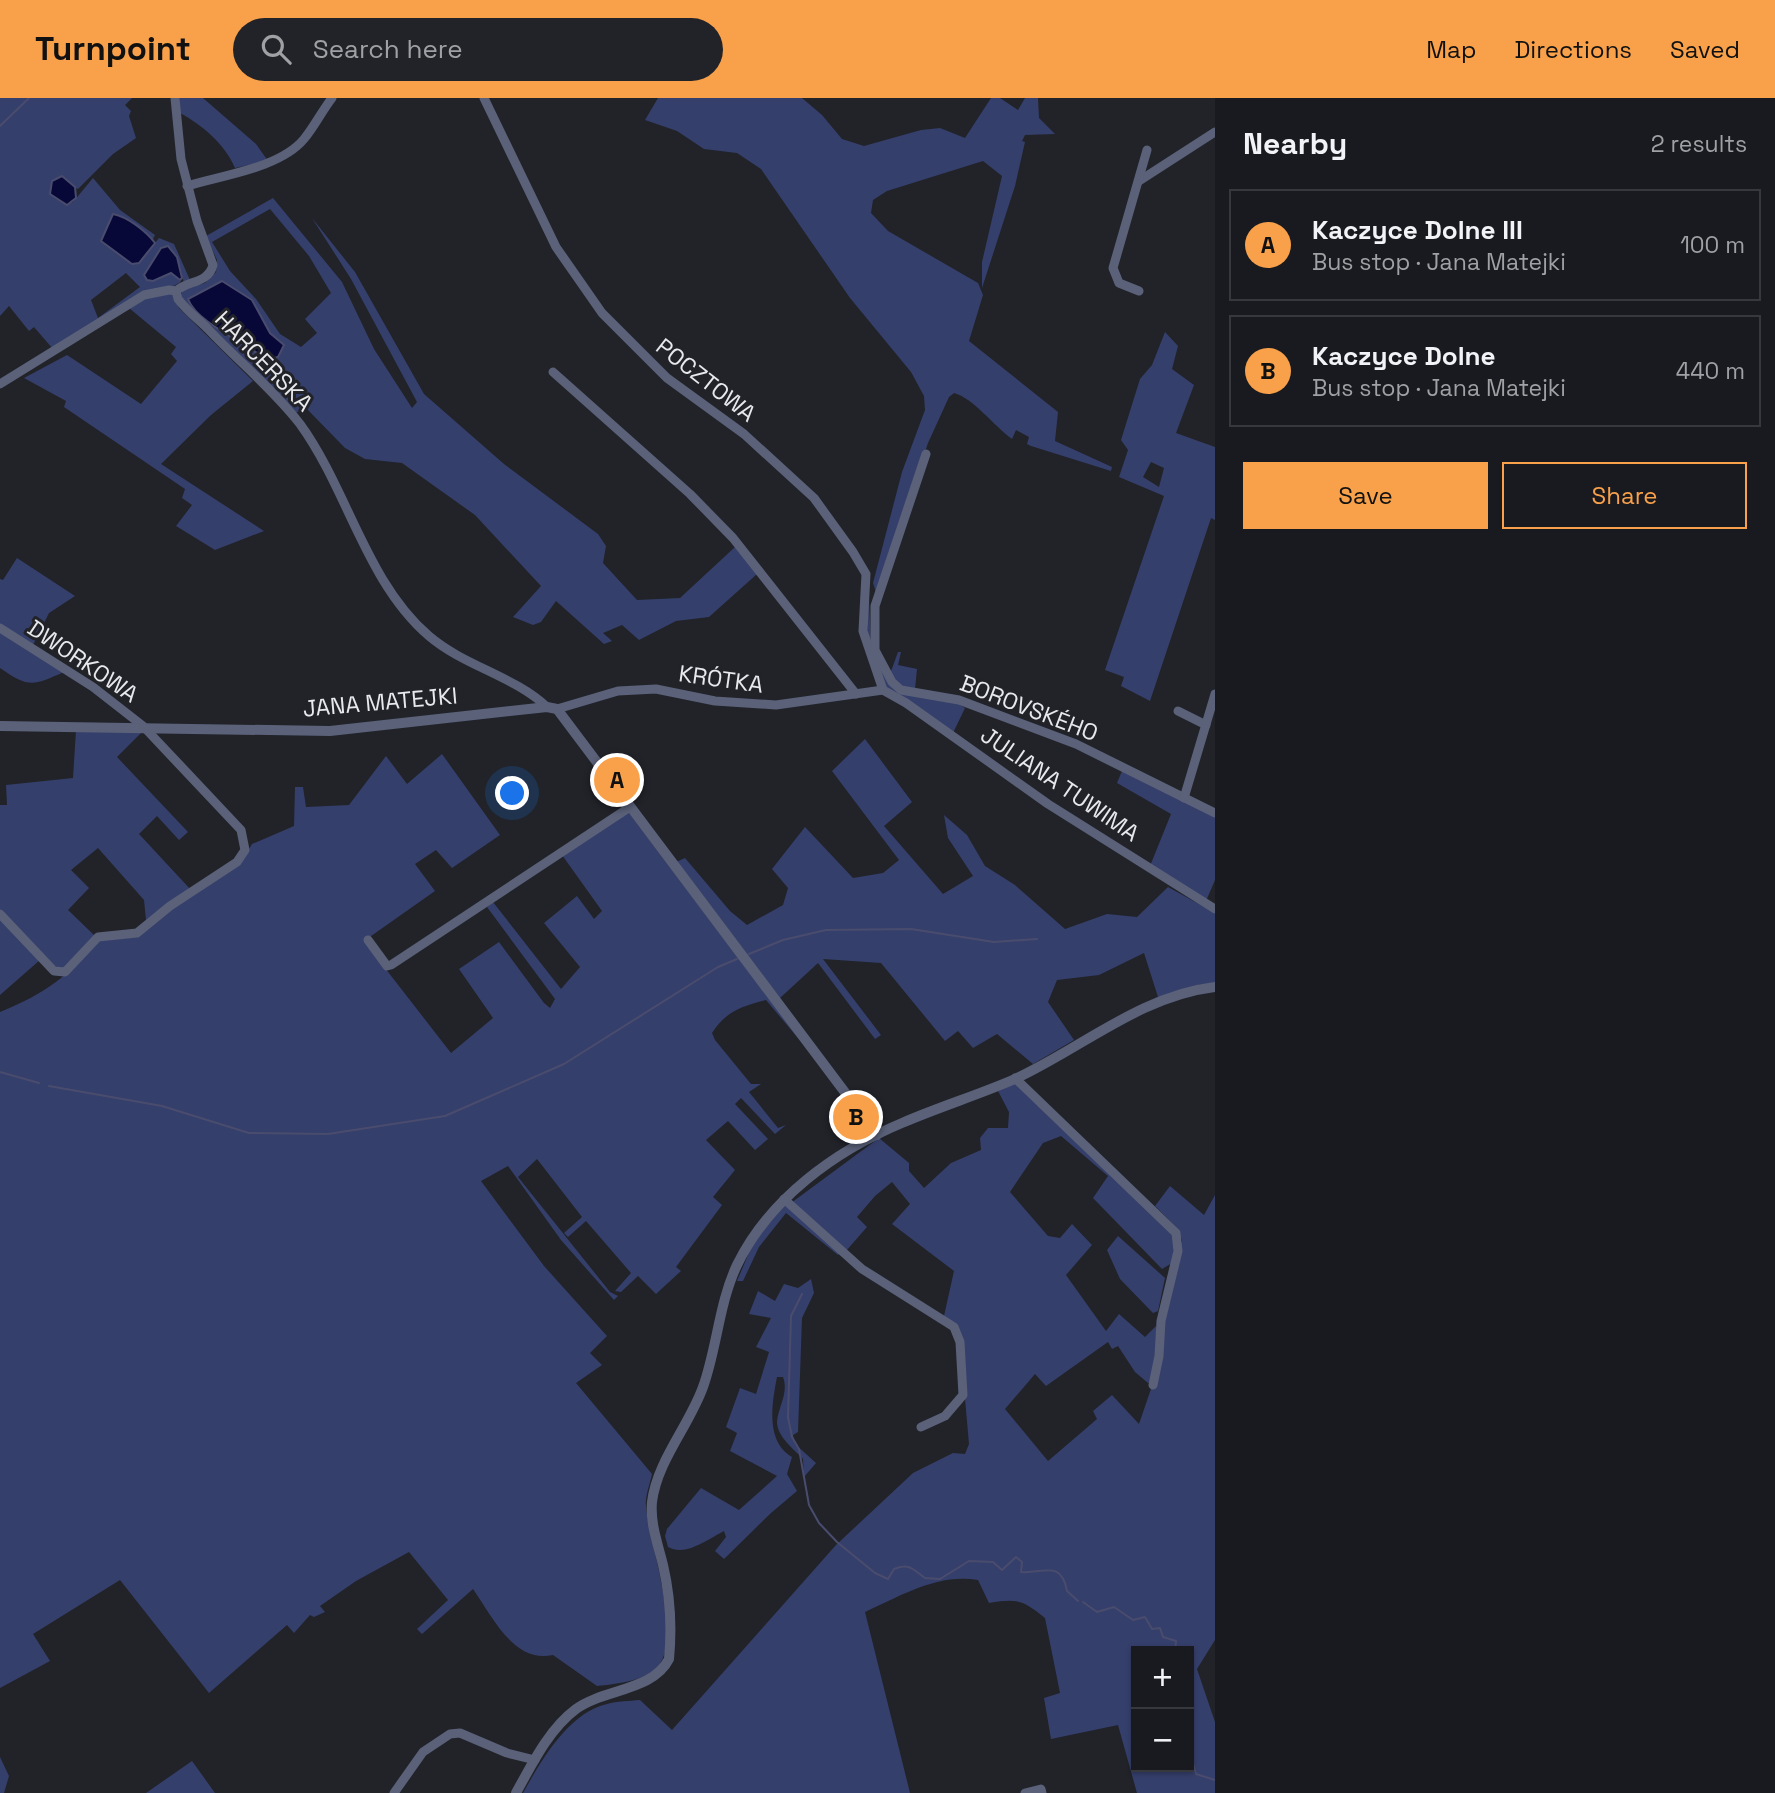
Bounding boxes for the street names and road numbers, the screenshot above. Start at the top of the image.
street label: HARCERSKA [208,304,320,418]
street label: POCZTOWA [650,331,762,429]
street label: DWORKOWA [22,613,144,709]
street label: KRÓTKA [677,658,765,700]
street label: BOROVSKÉHO [956,668,1102,748]
street label: JANA MATEJKI [301,680,459,724]
street label: JULIANA TUWIMA [975,720,1145,848]

